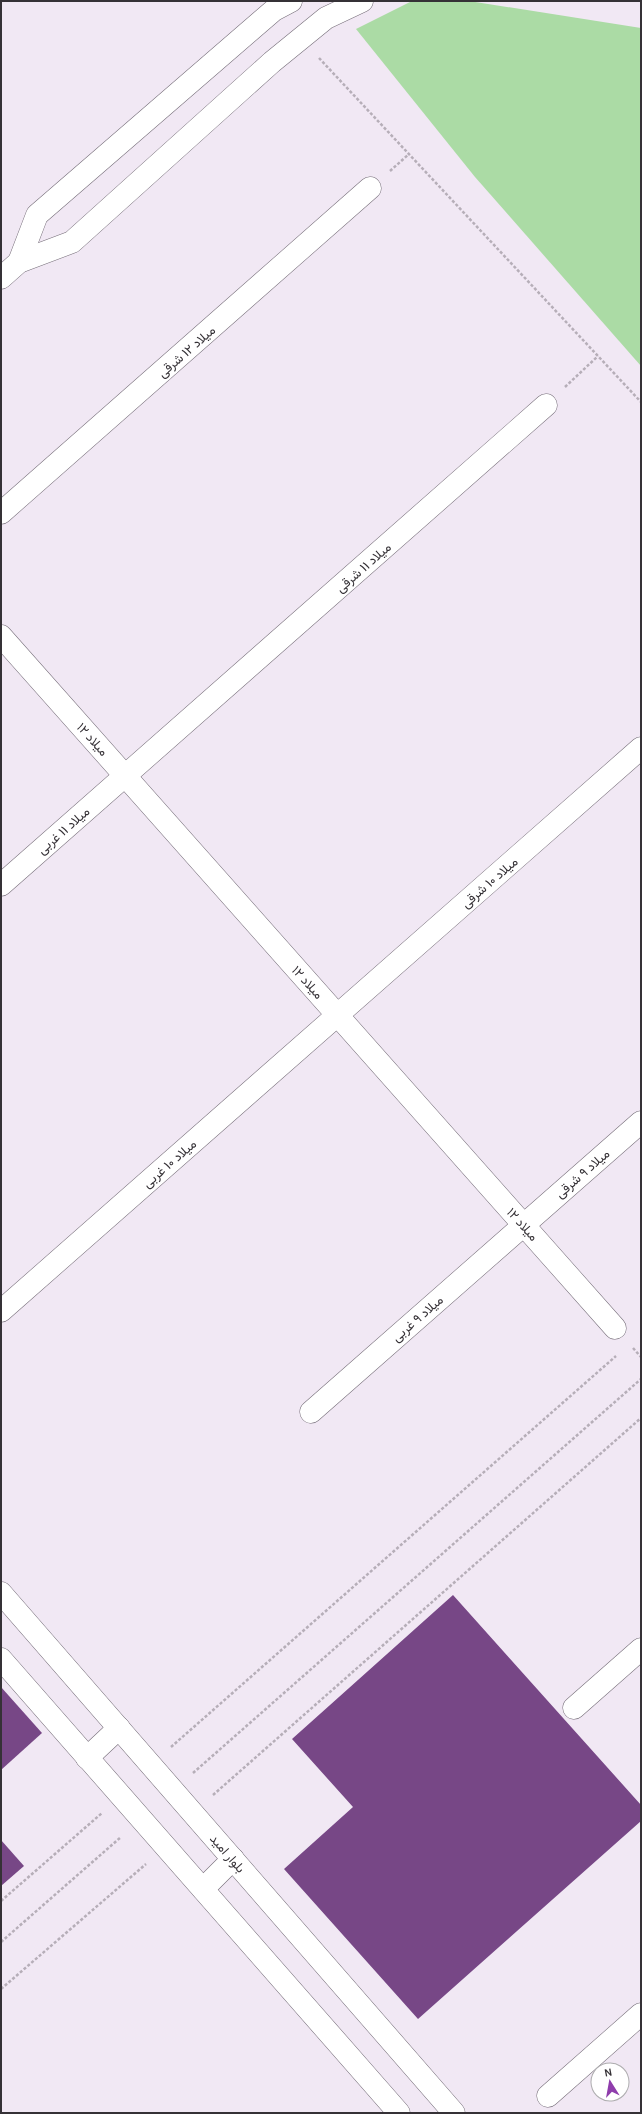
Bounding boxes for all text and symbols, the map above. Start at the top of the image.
street label: میلاد ۱۲ شرقی [155,322,219,381]
street label: میلاد ۱۱ شرقی [333,539,395,596]
street label: میلاد ۱۲ [74,720,111,759]
street label: میلاد ۱۱ غربی [34,804,93,858]
street label: میلاد ۱۰ شرقی [458,854,521,912]
street label: میلاد ۱۲ [289,963,326,1002]
street label: میلاد ۱۰ غربی [139,1136,200,1191]
street label: میلاد ۹ شرقی [552,1146,613,1202]
street label: میلاد ۱۲ [504,1205,541,1244]
street label: میلاد ۹ غربی [389,1292,447,1345]
street label: بلوار امید [206,1831,248,1876]
north arrow [590,2062,630,2102]
text: N [603,2066,613,2080]

